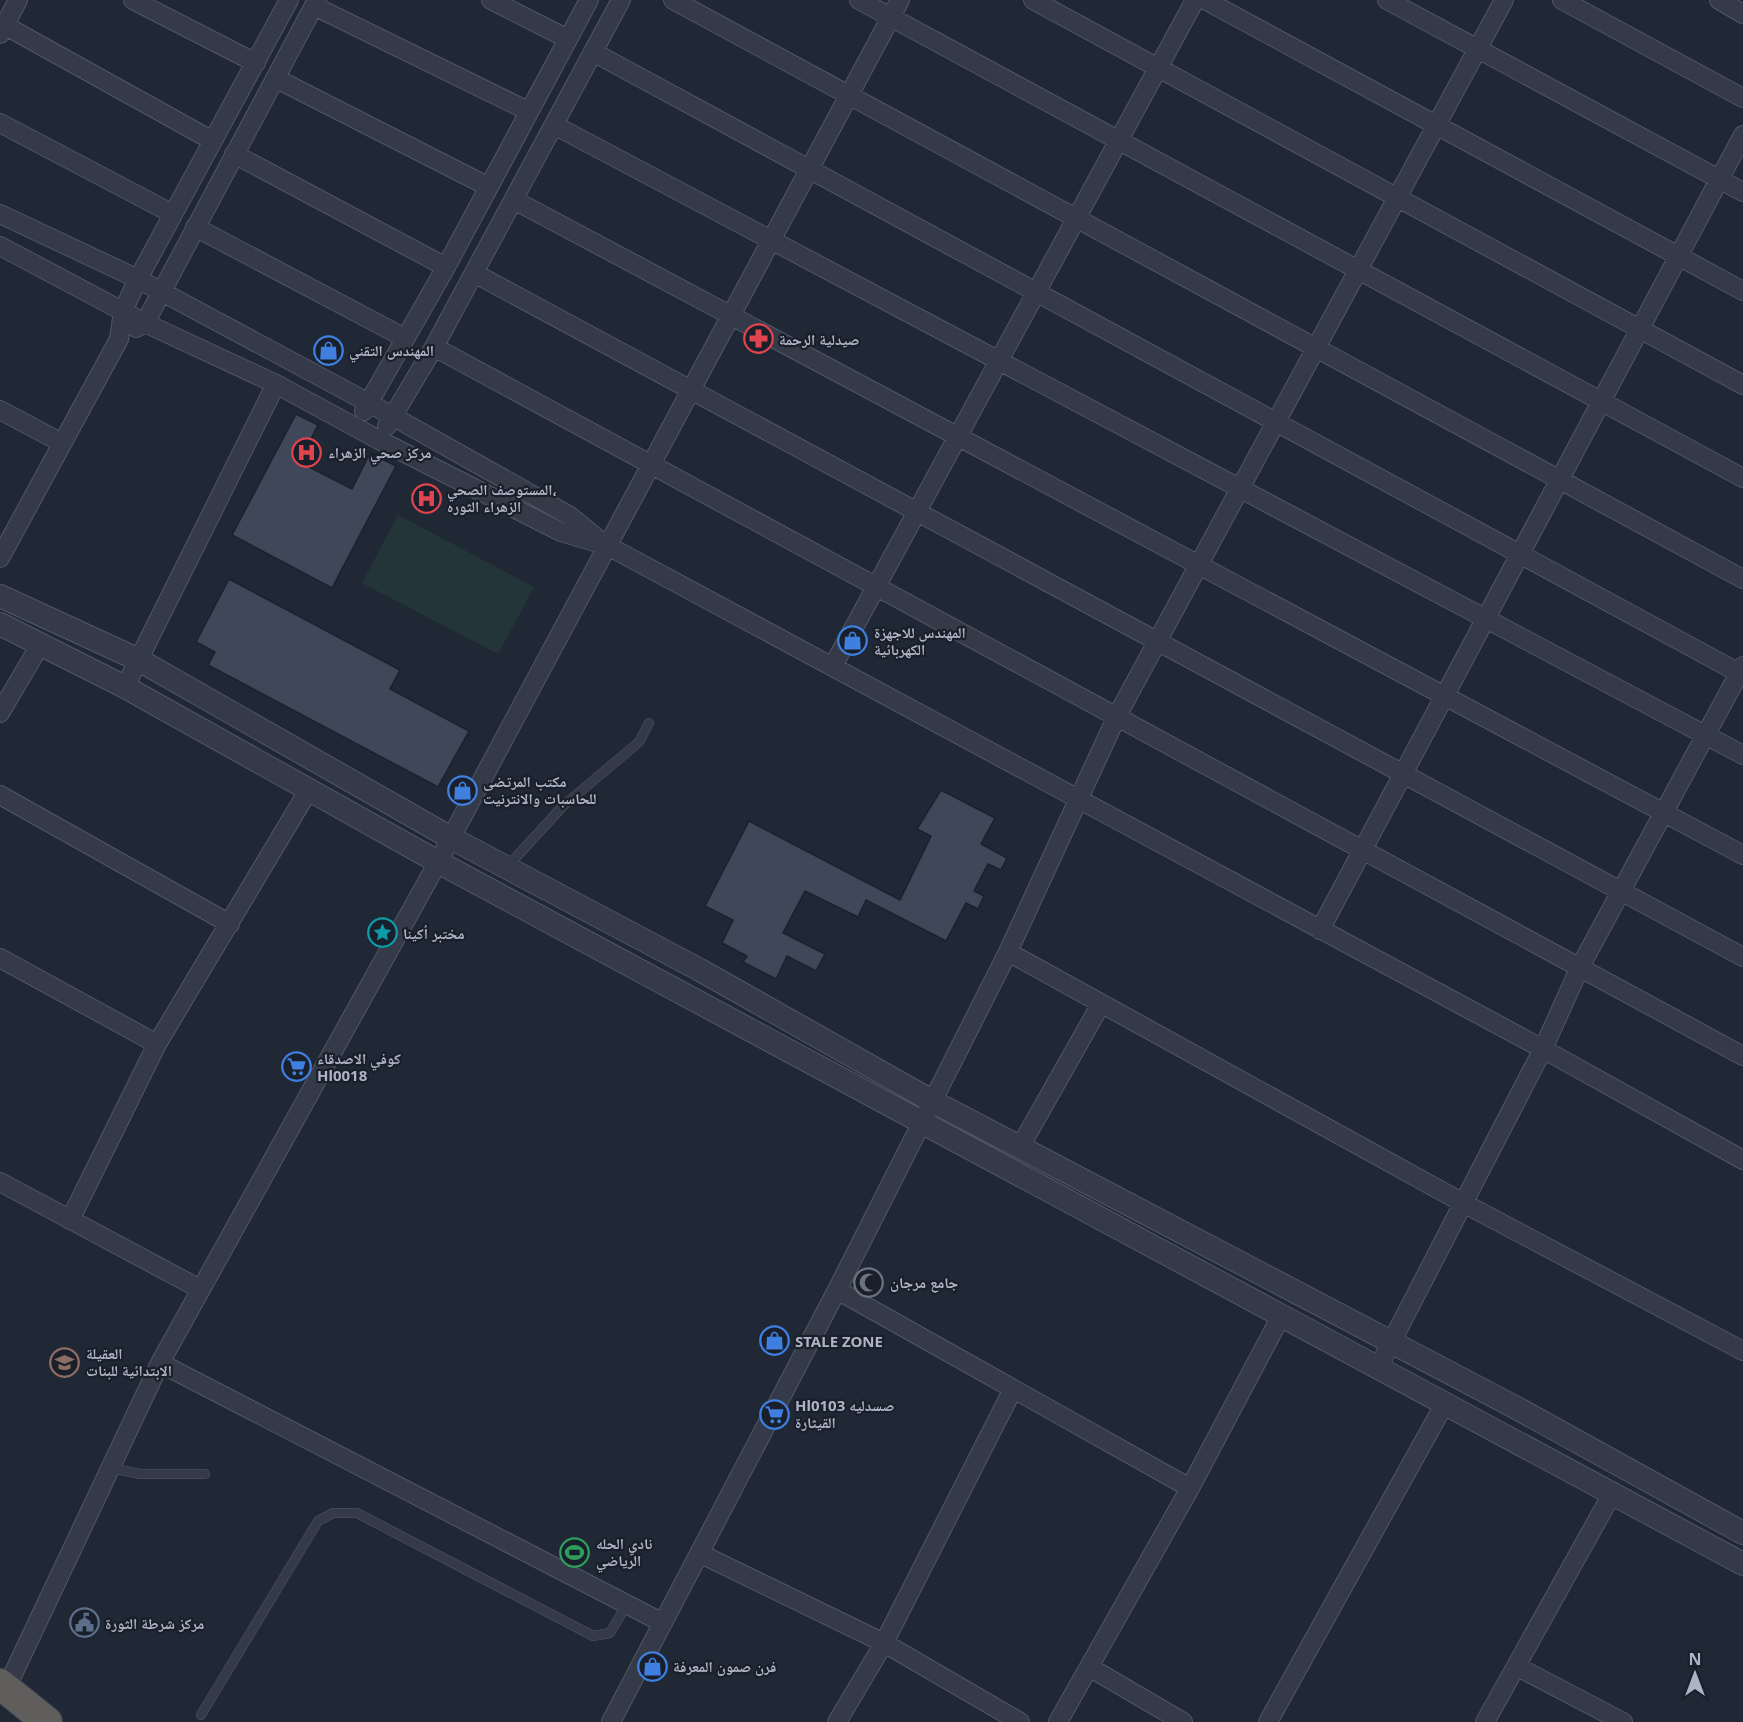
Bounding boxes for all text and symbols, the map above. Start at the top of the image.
pharmacy icon: صيدلية الرحمة [742,323,774,355]
place label: صيدلية الرحمة [779,329,860,349]
shop icon: المهندس التقني [312,334,344,366]
place label: المهندس التقني [349,340,434,363]
hospital icon: مركز صحي الزهراء [291,436,323,468]
place label: مركز صحي الزهراء [328,442,432,465]
place label: المستوصف الصحي، الزهراء الثوره [447,479,557,516]
hospital icon: المستوصف الصحي، الزهراء الثوره [410,482,442,514]
place label: المهندس للاجهزة الكهربائية [874,622,966,659]
shop icon: المهندس للاجهزة الكهربائية [837,625,869,657]
place label: مكتب المرتضى للحاسبات والانترنيت [483,771,596,808]
shop icon: مكتب المرتضى للحاسبات والانترنيت [446,774,478,806]
place icon: مختبر أكينا [366,917,398,949]
place label: مختبر أكينا [403,923,465,943]
place label: كوفي الاصدقاء Hl0018 [317,1048,401,1085]
supermarket icon: كوفي الاصدقاء Hl0018 [280,1051,312,1083]
mosque icon: جامع مرجان [853,1266,885,1298]
place label: جامع مرجان [890,1272,959,1293]
shop icon: STALE ZONE [758,1325,790,1357]
place label: STALE ZONE [795,1331,883,1351]
place label: العقيلة الابتدائية للبنات [86,1343,172,1380]
school or university icon: العقيلة الابتدائية للبنات [49,1346,81,1378]
place label: Hl0103 صسدليه القيثارة [795,1395,895,1432]
supermarket icon: Hl0103 صسدليه القيثارة [758,1398,790,1430]
place label: نادي الحله الرياضي [596,1533,652,1573]
sports icon: نادي الحله الرياضي [559,1536,591,1568]
public building icon: مركز شرطة الثورة [68,1607,100,1639]
place label: مركز شرطة الثورة [105,1613,204,1633]
north arrow [1665,1644,1725,1704]
text: N [1688,1648,1702,1670]
shop icon: فرن صمون المعرفة [636,1650,668,1682]
place label: فرن صمون المعرفة [673,1656,776,1676]

